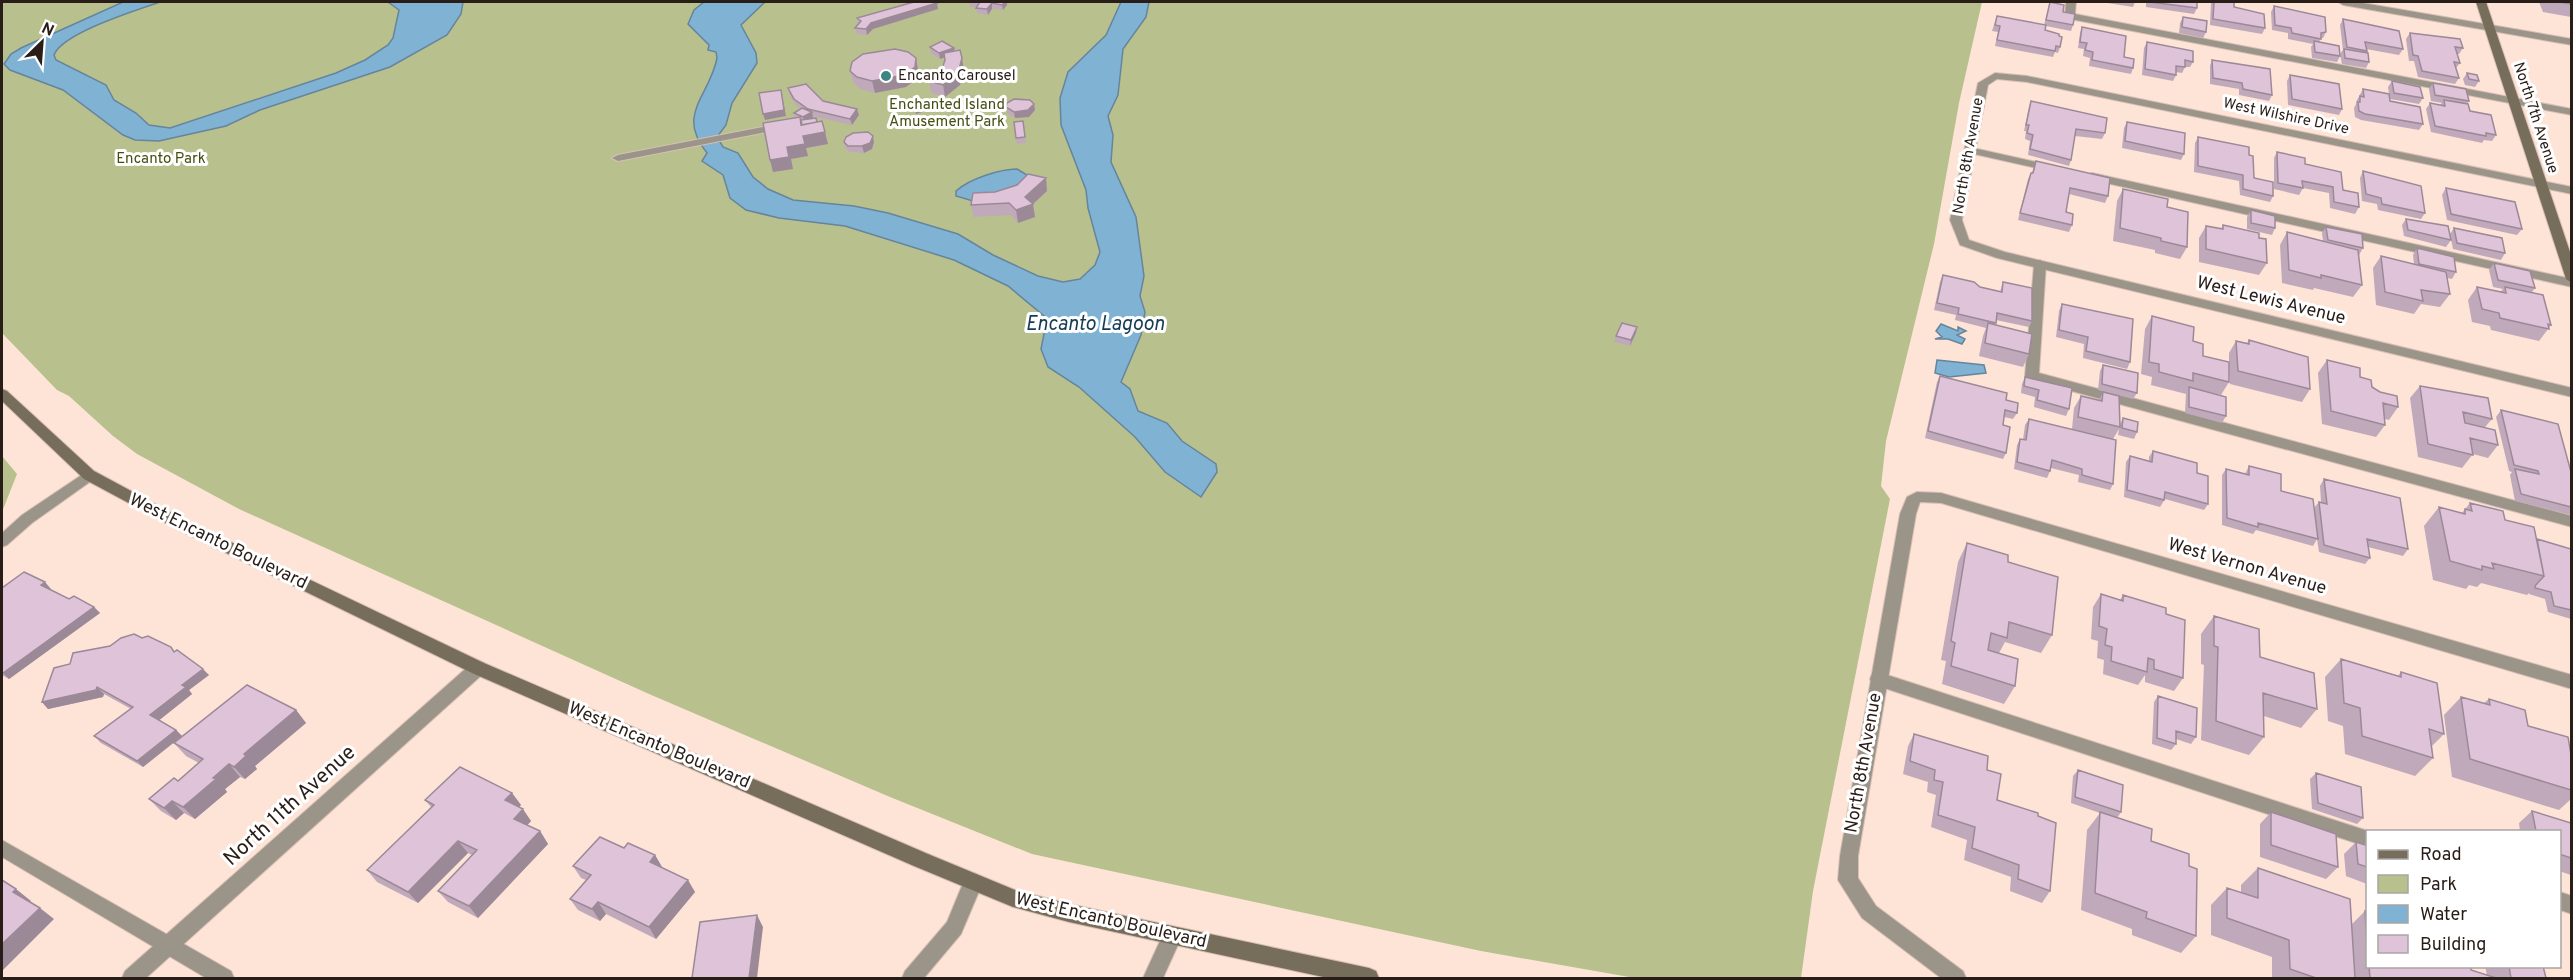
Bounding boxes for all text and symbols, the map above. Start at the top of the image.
north arrow [12,12,72,72]
text: N [38,19,57,42]
street label: North 7th Avenue [2508,60,2562,176]
place label: Encanto Carousel [898,67,1016,86]
marker: Encanto Carousel [879,69,893,83]
street label: West Wilshire Drive [2221,94,2351,140]
park label: Enchanted Island Amusement Park [889,96,1005,132]
street label: North 8th Avenue [1949,96,1989,216]
park label: Encanto Park [116,150,206,169]
street label: West Lewis Avenue [2194,271,2348,331]
water label: Encanto Lagoon [1026,312,1164,338]
street label: West Encanto Boulevard [125,489,311,595]
street label: West Vernon Avenue [2165,533,2329,601]
street label: North 8th Avenue [1840,691,1888,835]
street label: West Encanto Boulevard [565,697,753,795]
street label: North 11th Avenue [218,740,362,872]
legend [2366,830,2561,968]
text: Road [2420,844,2462,867]
text: Park [2420,874,2457,897]
street label: West Encanto Boulevard [1013,888,1209,954]
text: Water [2420,904,2467,927]
text: Building [2420,934,2486,957]

